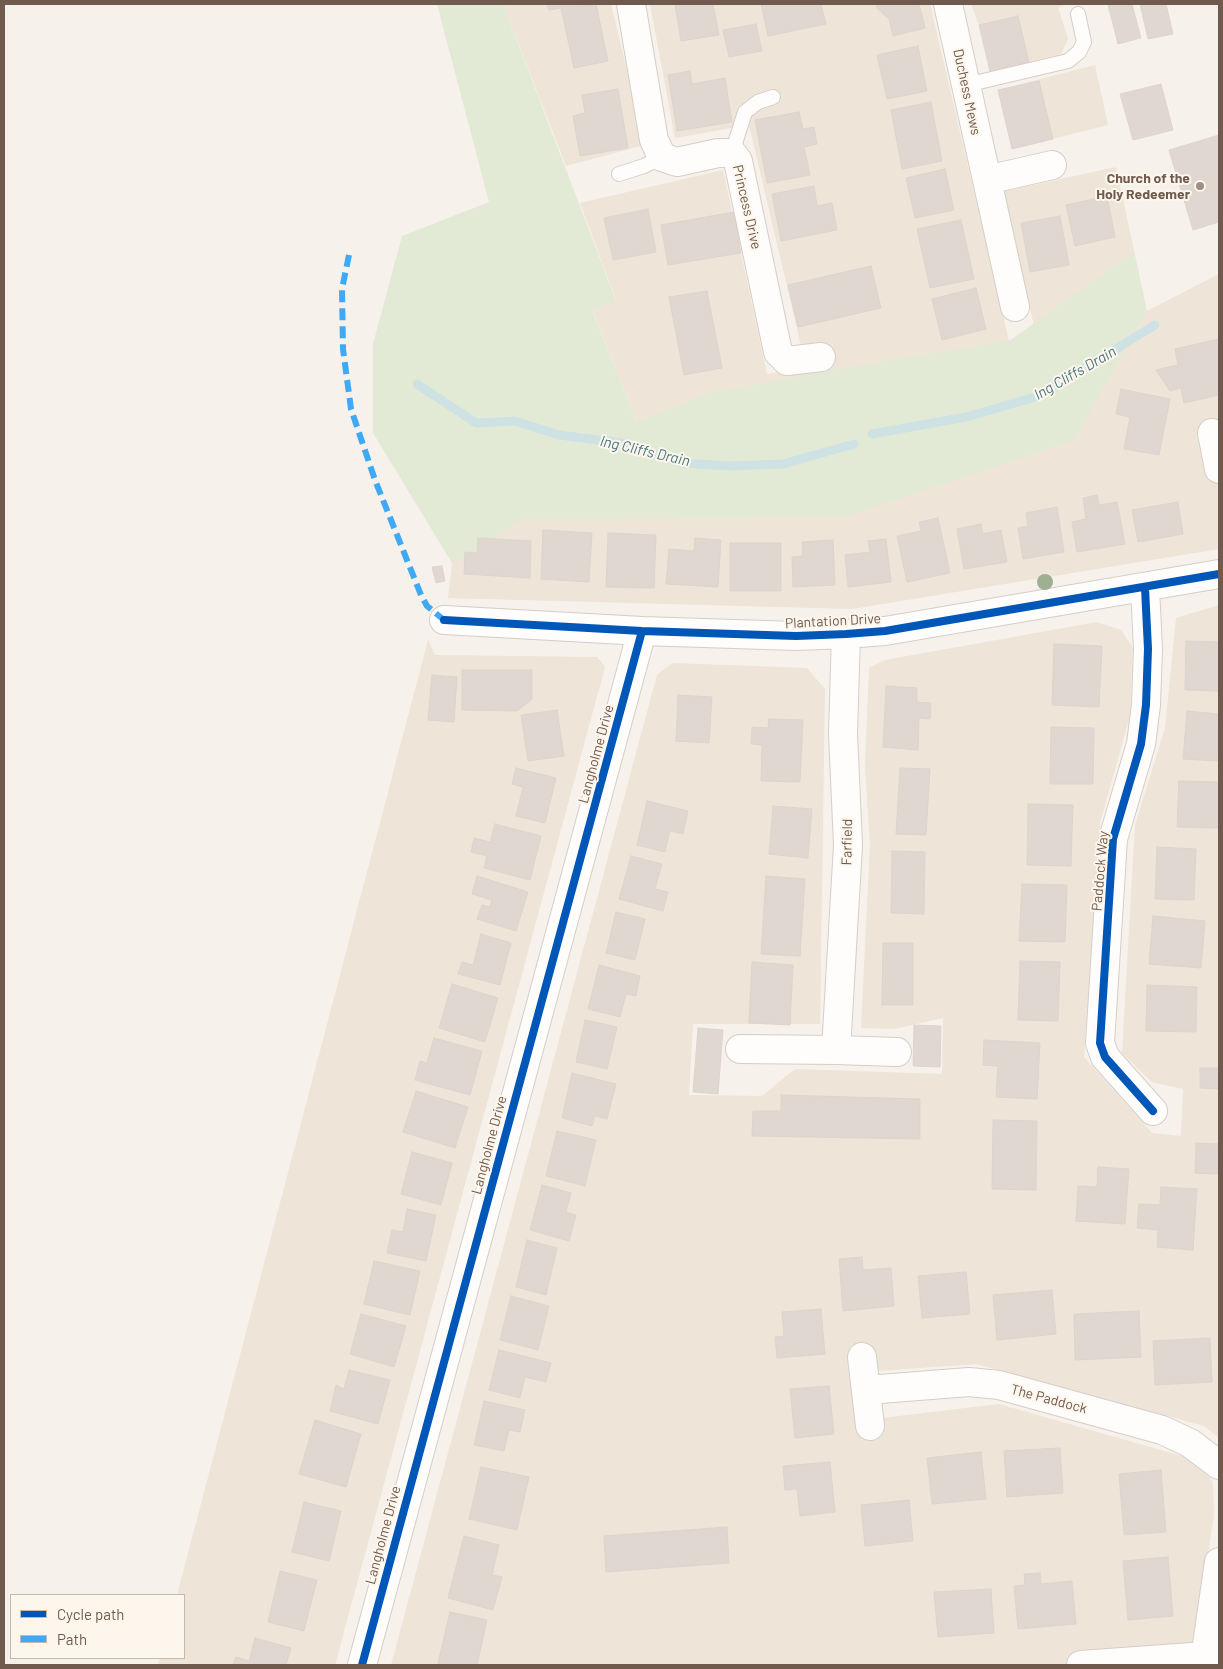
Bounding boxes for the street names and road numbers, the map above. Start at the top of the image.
street label: Duchess Mews [950,47,984,137]
street label: Princess Drive [729,163,765,251]
street label: Plantation Drive [785,610,881,632]
street label: Langholme Drive [575,703,617,805]
street label: Farfield [838,819,856,865]
street label: Paddock Way [1088,830,1112,912]
street label: Langholme Drive [468,1094,510,1196]
street label: The Paddock [1009,1381,1089,1417]
street label: Langholme Drive [362,1484,404,1586]

